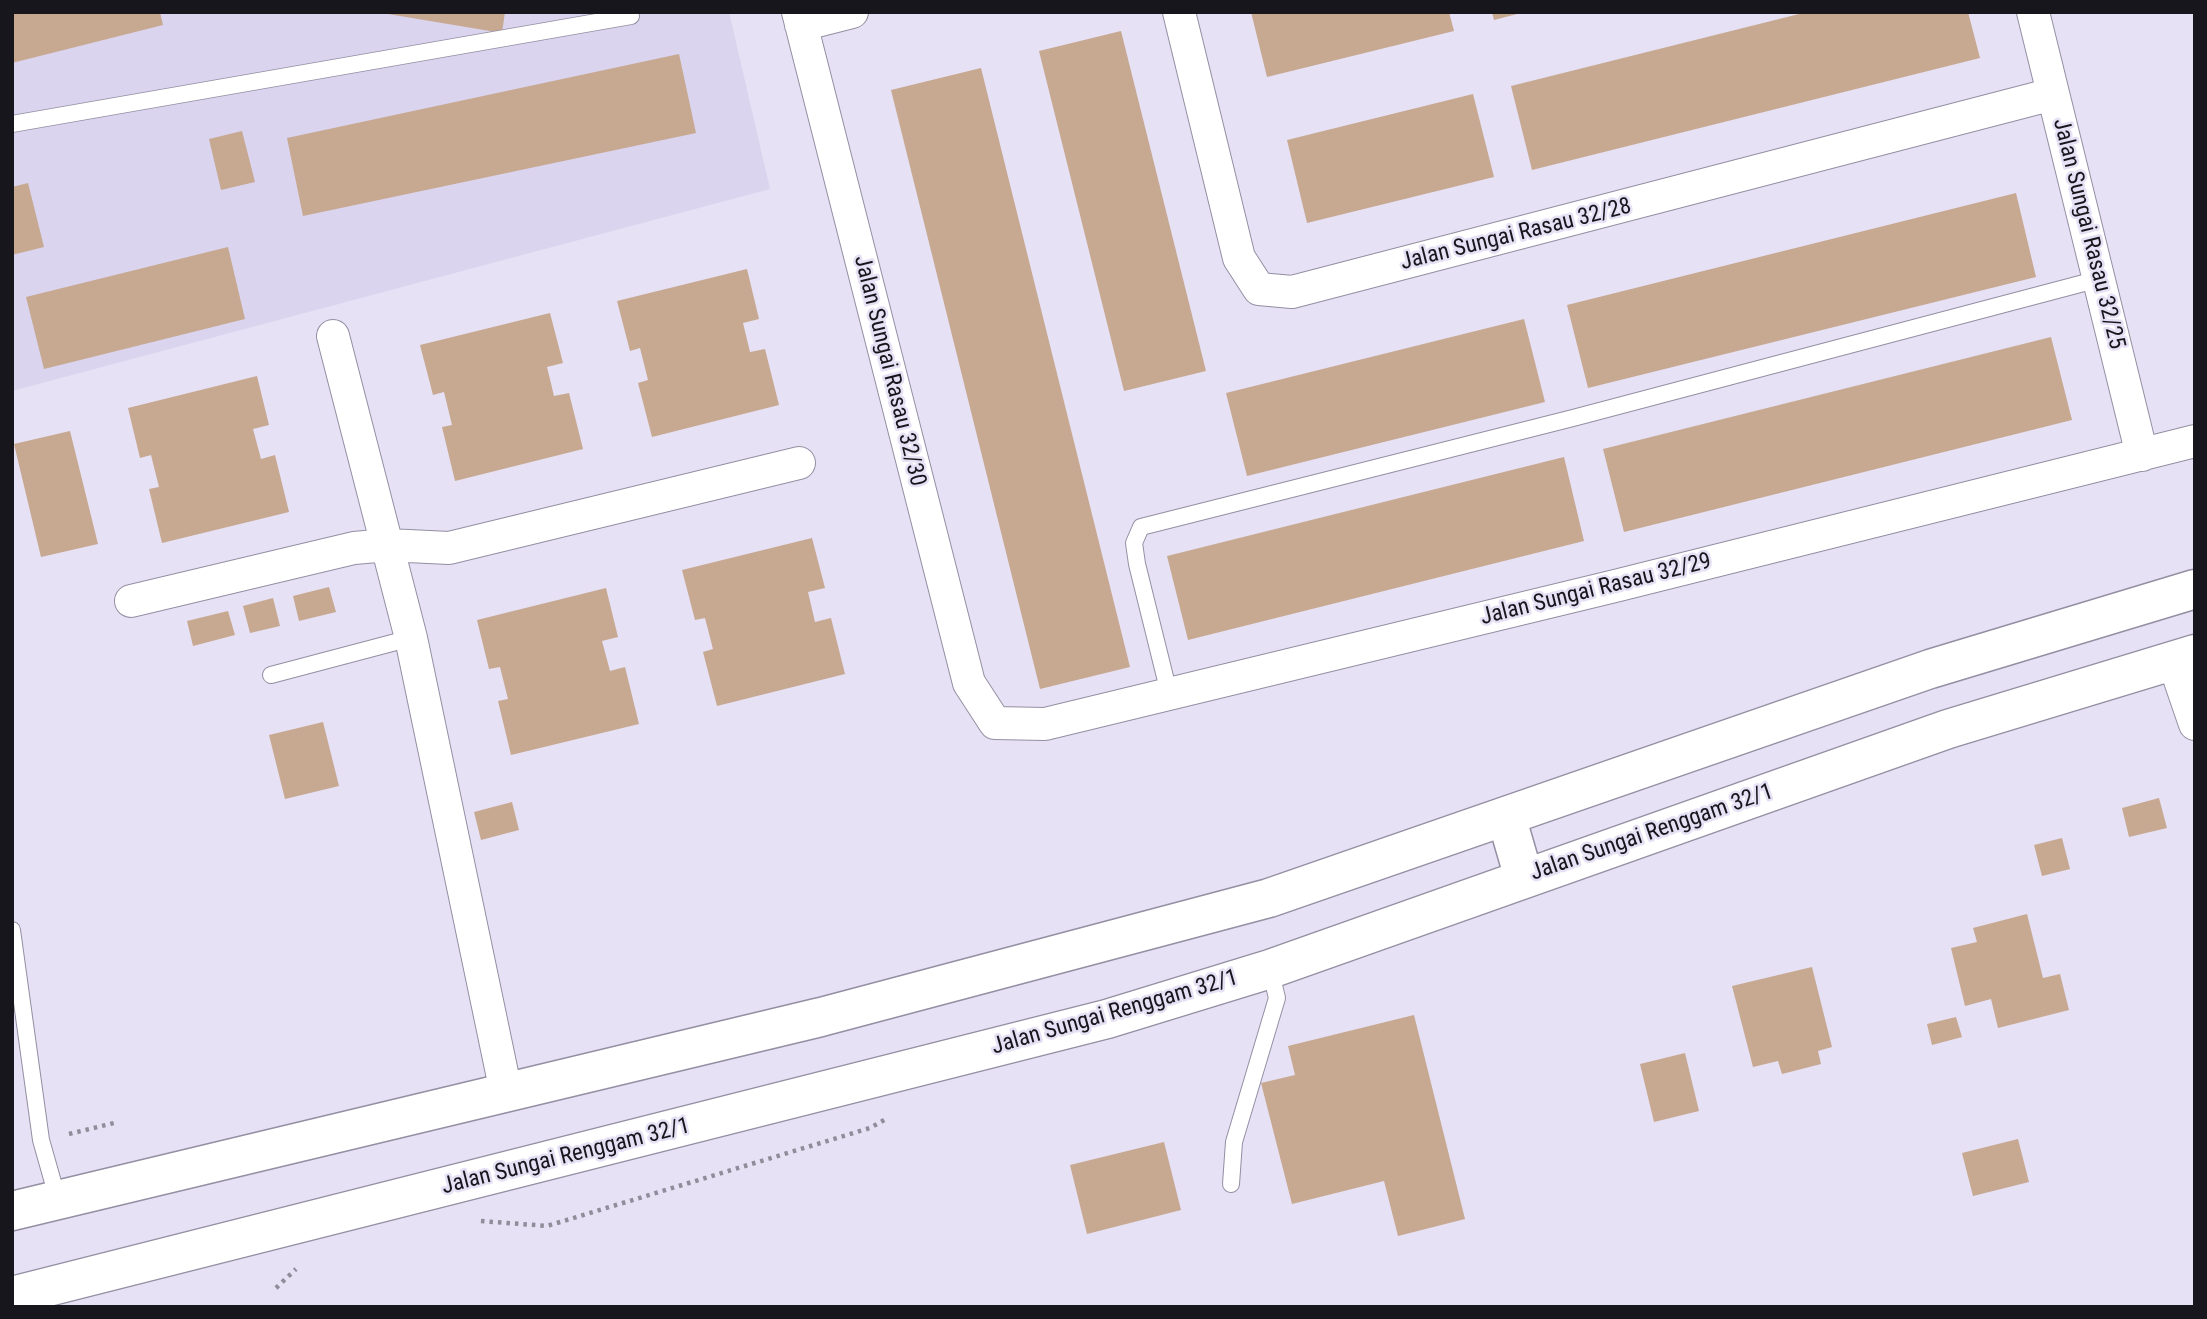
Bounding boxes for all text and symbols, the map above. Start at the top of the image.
street label: Jalan Sungai Rasau 32/25 [2046,116,2130,352]
street label: Jalan Sungai Rasau 32/28 [1398,193,1634,277]
street label: Jalan Sungai Rasau 32/30 [847,253,931,489]
street label: Jalan Sungai Rasau 32/29 [1478,548,1714,632]
street label: Jalan Sungai Renggam 32/1 [1527,778,1777,888]
street label: Jalan Sungai Renggam 32/1 [989,965,1241,1061]
street label: Jalan Sungai Renggam 32/1 [439,1113,693,1201]

